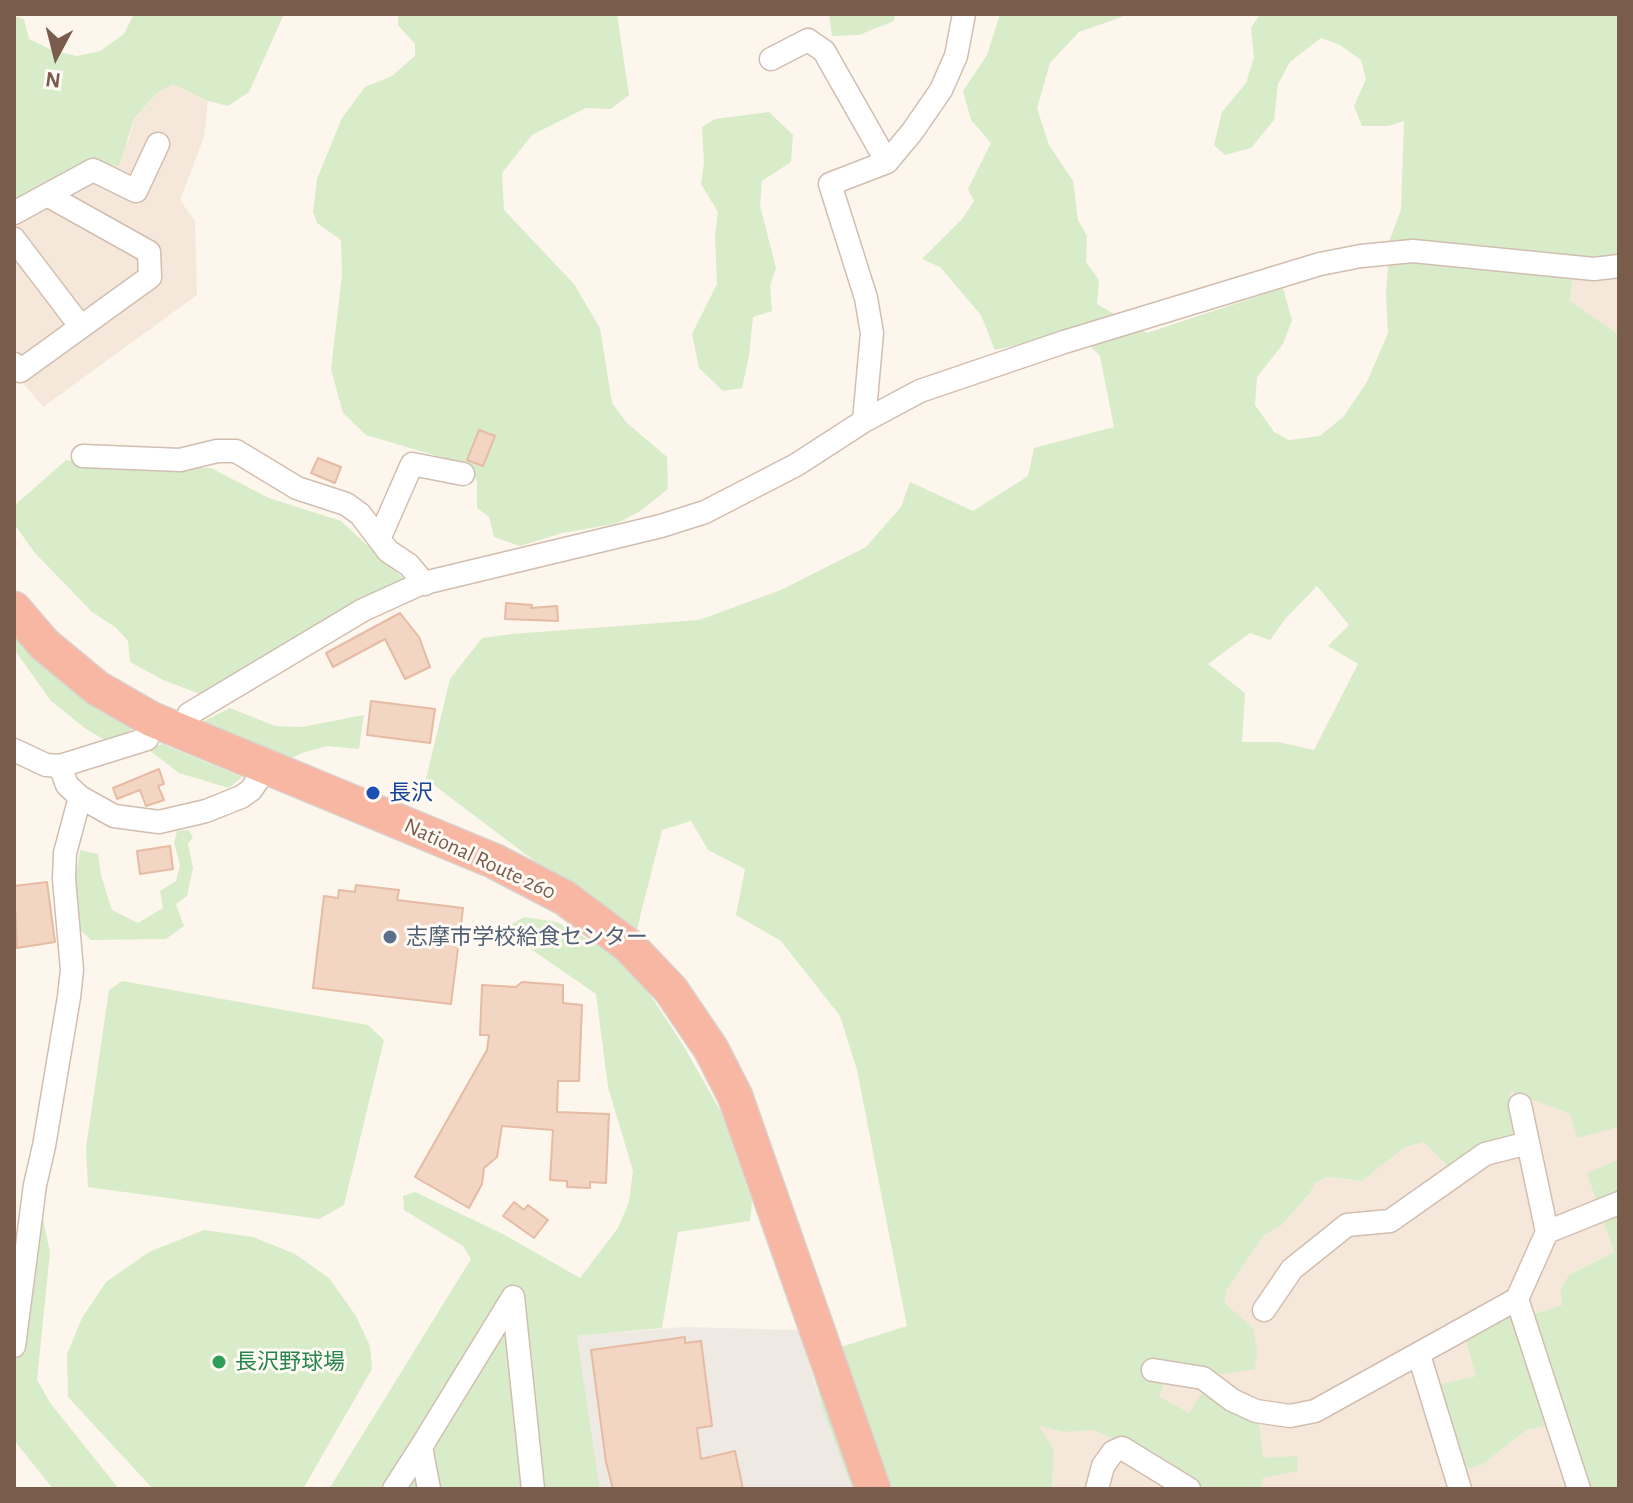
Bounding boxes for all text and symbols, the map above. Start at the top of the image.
north arrow [16,16,96,96]
text: N [44,68,62,92]
place label: 長沢 [389,780,433,806]
marker: 長沢 [364,784,382,802]
street label: National Route 260 [400,812,560,906]
place label: 志摩市学校給食センター [406,924,648,950]
marker: 志摩市学校給食センター [381,928,399,946]
place label: 長沢野球場 [235,1349,345,1375]
marker: 長沢野球場 [210,1353,228,1371]

